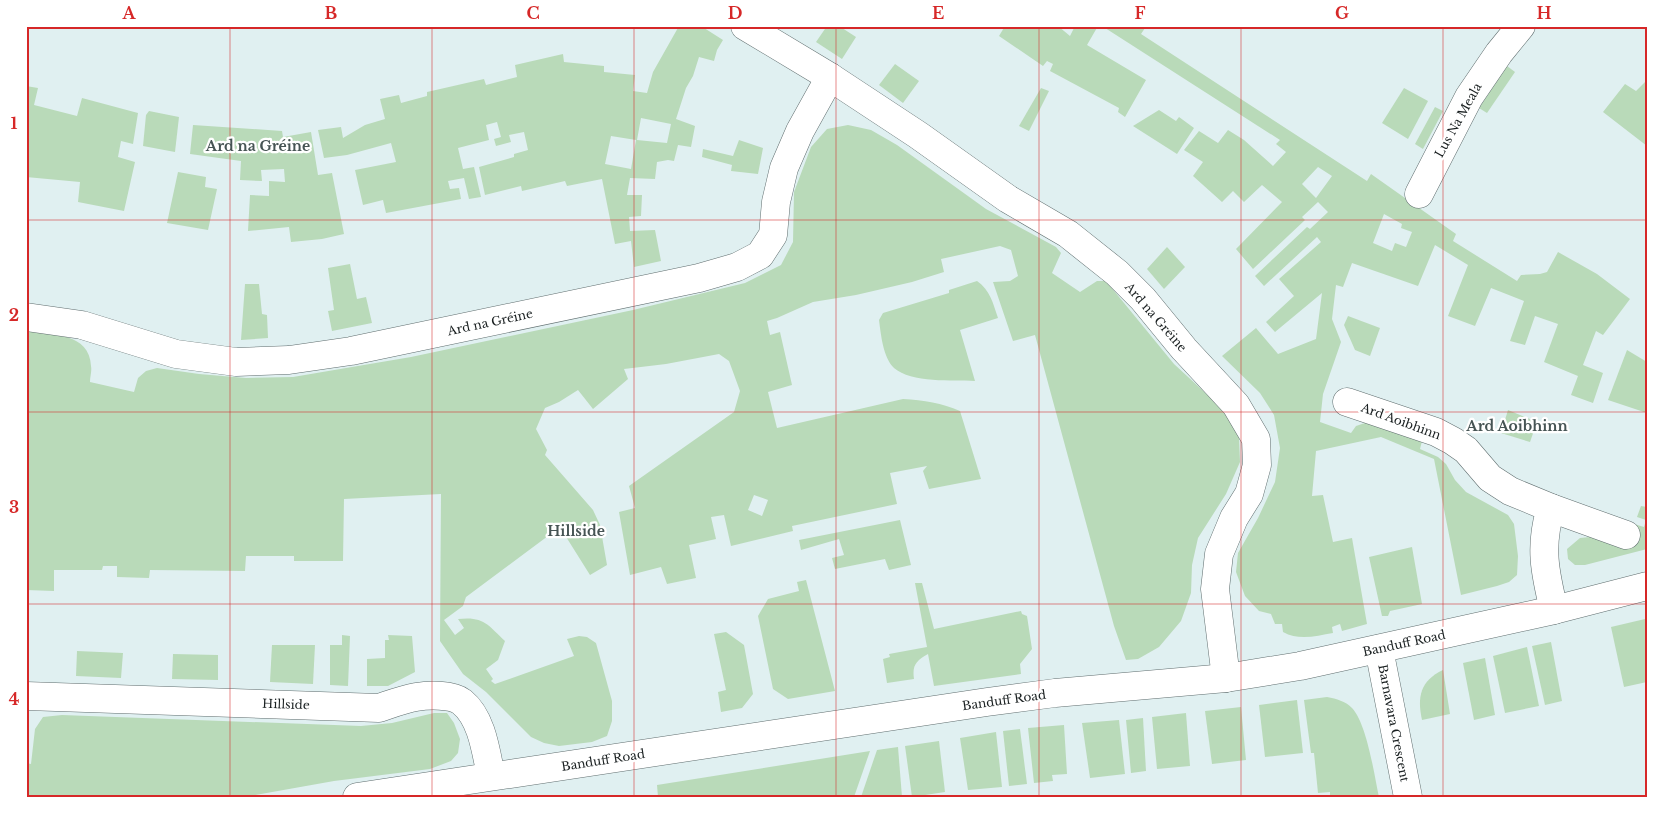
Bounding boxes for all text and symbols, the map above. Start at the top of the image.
text: A [122,3,137,23]
text: B [325,3,338,23]
text: C [526,3,540,23]
text: D [728,3,742,23]
text: E [932,3,944,23]
text: F [1134,3,1146,23]
text: G [1335,3,1349,23]
text: H [1536,3,1552,23]
street label: Lus Na Meala [1431,80,1485,160]
text: 1 [11,113,18,133]
district label: Ard na Gréine [205,137,310,155]
street label: Ard na Gréine [1121,279,1190,355]
text: 2 [9,305,19,325]
street label: Ard na Gréine [445,306,534,339]
street label: Ard Aoibhinn [1358,399,1443,442]
district label: Ard Aoibhinn [1465,417,1568,435]
text: 3 [9,497,19,517]
district label: Hillside [547,522,605,540]
street label: Banduff Road [1361,627,1447,659]
street label: Barnavara Crescent [1375,663,1413,784]
street label: Banduff Road [961,687,1047,713]
text: 4 [9,689,19,709]
street label: Hillside [262,696,310,712]
street label: Banduff Road [560,746,646,774]

